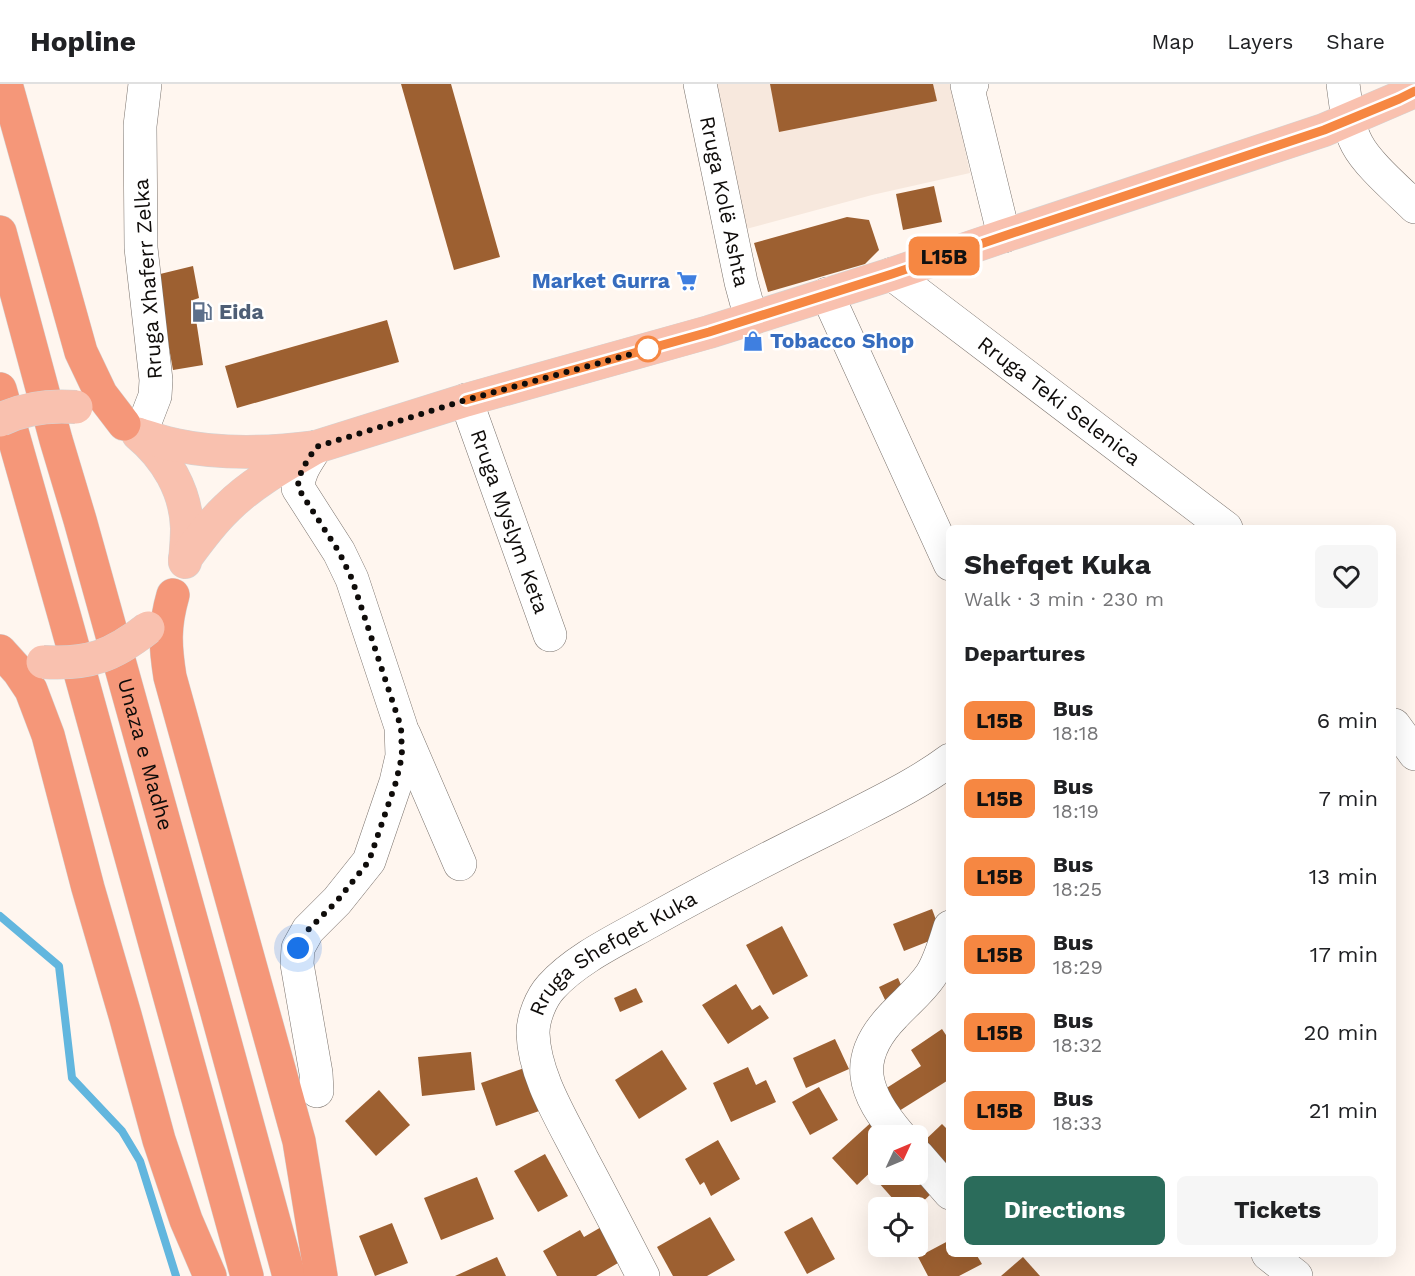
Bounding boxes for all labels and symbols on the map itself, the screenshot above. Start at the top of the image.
street label: Rruga Kolë Ashta [695,114,755,289]
street label: Rruga Xhaferr Zelka [128,178,167,380]
line badge: L15B [902,236,986,276]
place label: Market Gurra [532,268,671,293]
supermarket icon: Market Gurra [675,269,699,293]
place label: Eida [219,299,265,324]
fuel station icon: Eida [190,300,214,324]
place label: Tobacco Shop [770,328,914,353]
shop icon: Tobacco Shop [741,329,765,353]
street label: Rruga Teki Selenica [973,331,1146,471]
unlabelled marker [635,336,661,362]
street label: Rruga Myslym Keta [465,426,554,617]
street label: Unaza e Madhe [113,675,179,833]
street label: Rruga Shefqet Kuka [524,885,701,1019]
your location [283,933,313,963]
north arrow [868,1125,928,1185]

